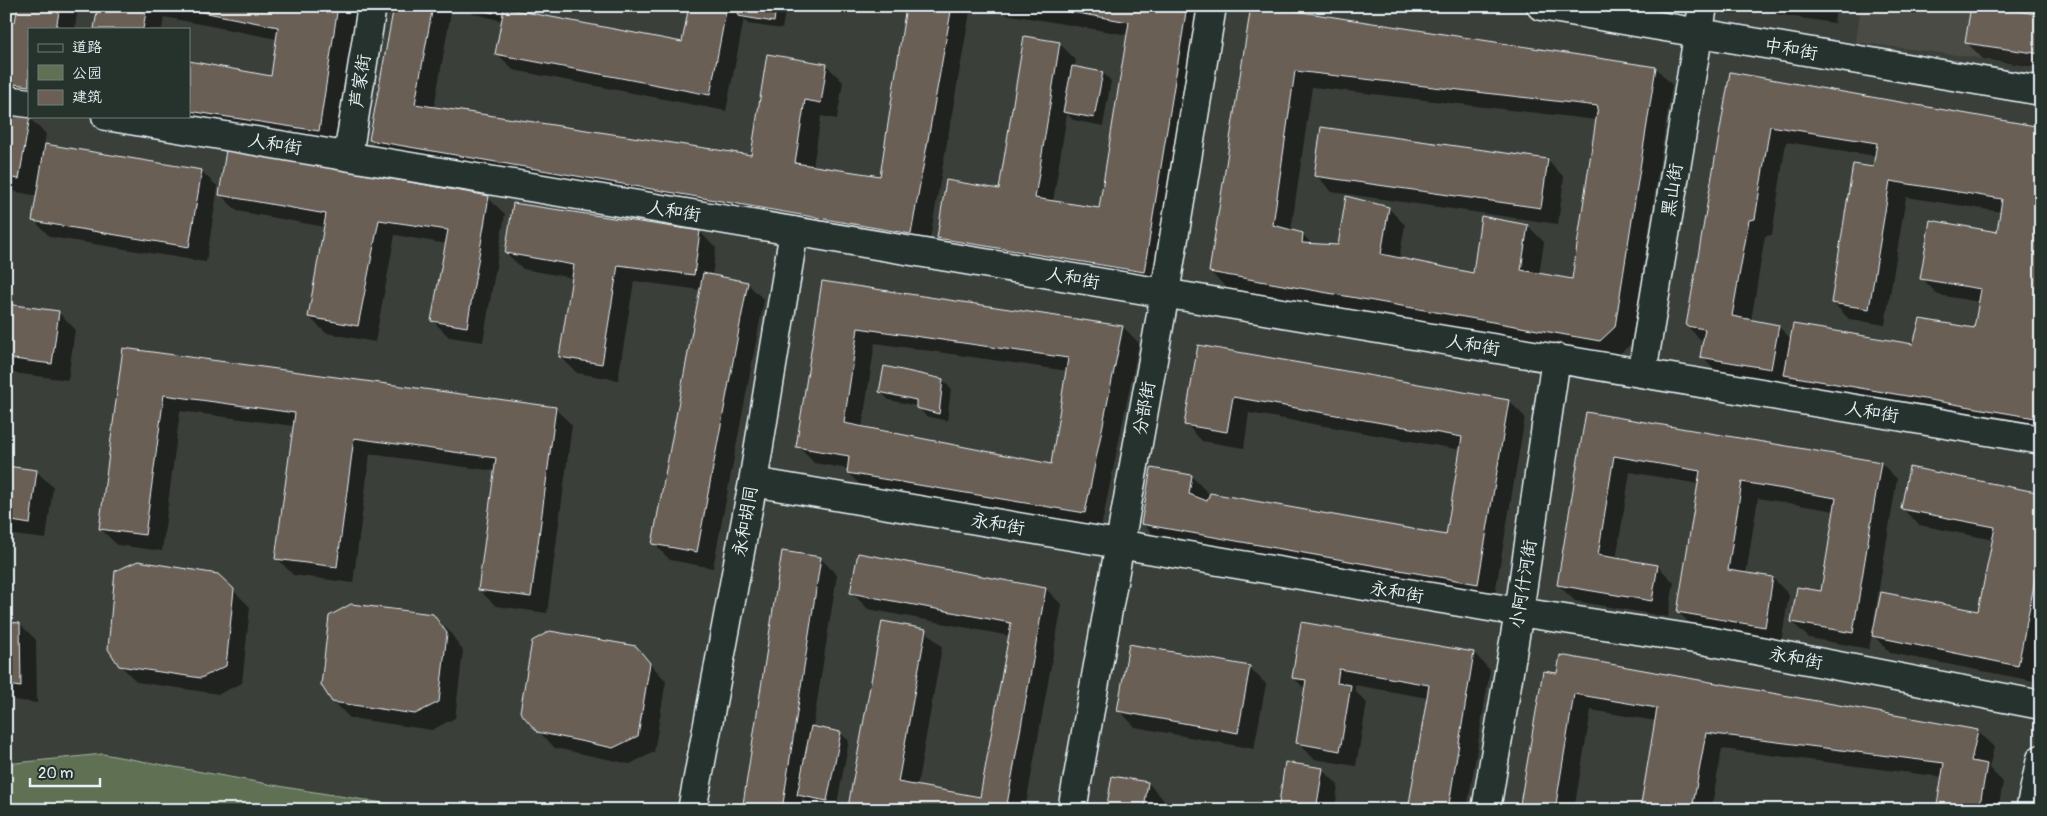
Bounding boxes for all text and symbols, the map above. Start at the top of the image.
legend [28,28,190,118]
street label: 中和街 [1762,33,1819,66]
text: 道路 [72,38,102,57]
street label: 芦家街 [345,53,376,110]
text: 公园 [72,64,102,83]
text: 建筑 [72,88,102,107]
street label: 人和街 [246,129,303,160]
street label: 黑山街 [1657,162,1688,219]
street label: 人和街 [645,196,702,227]
street label: 人和街 [1044,262,1101,295]
street label: 人和街 [1444,330,1501,361]
street label: 分部街 [1128,380,1161,437]
street label: 人和街 [1843,397,1900,428]
street label: 永和胡同 [728,484,763,559]
street label: 永和街 [969,508,1026,541]
street label: 小阿什河街 [1505,538,1542,630]
street label: 永和街 [1368,576,1425,609]
street label: 永和街 [1767,642,1825,675]
scale bar [30,756,100,788]
text: 20 m [38,764,73,783]

